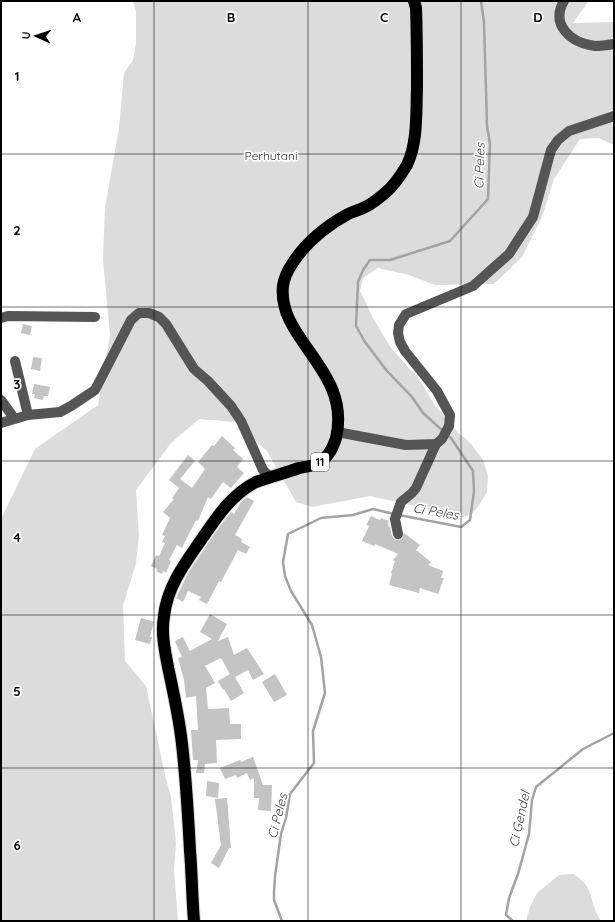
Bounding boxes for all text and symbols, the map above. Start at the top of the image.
text: A [73,9,82,25]
text: B [227,9,235,25]
text: C [380,9,388,25]
text: D [533,9,543,25]
north arrow [16,16,56,56]
text: U [19,31,33,40]
text: 1 [14,68,20,84]
water label: Ci Peles [470,142,488,189]
park label: Perhutani [245,148,297,163]
text: 2 [13,222,21,238]
text: 3 [14,376,21,392]
road number: 11 [311,453,329,471]
water label: Ci Peles [412,499,461,523]
text: 4 [13,529,21,545]
text: 5 [13,683,21,699]
water label: Ci Gendel [505,788,533,849]
water label: Ci Peles [264,791,291,840]
text: 6 [13,837,21,853]

